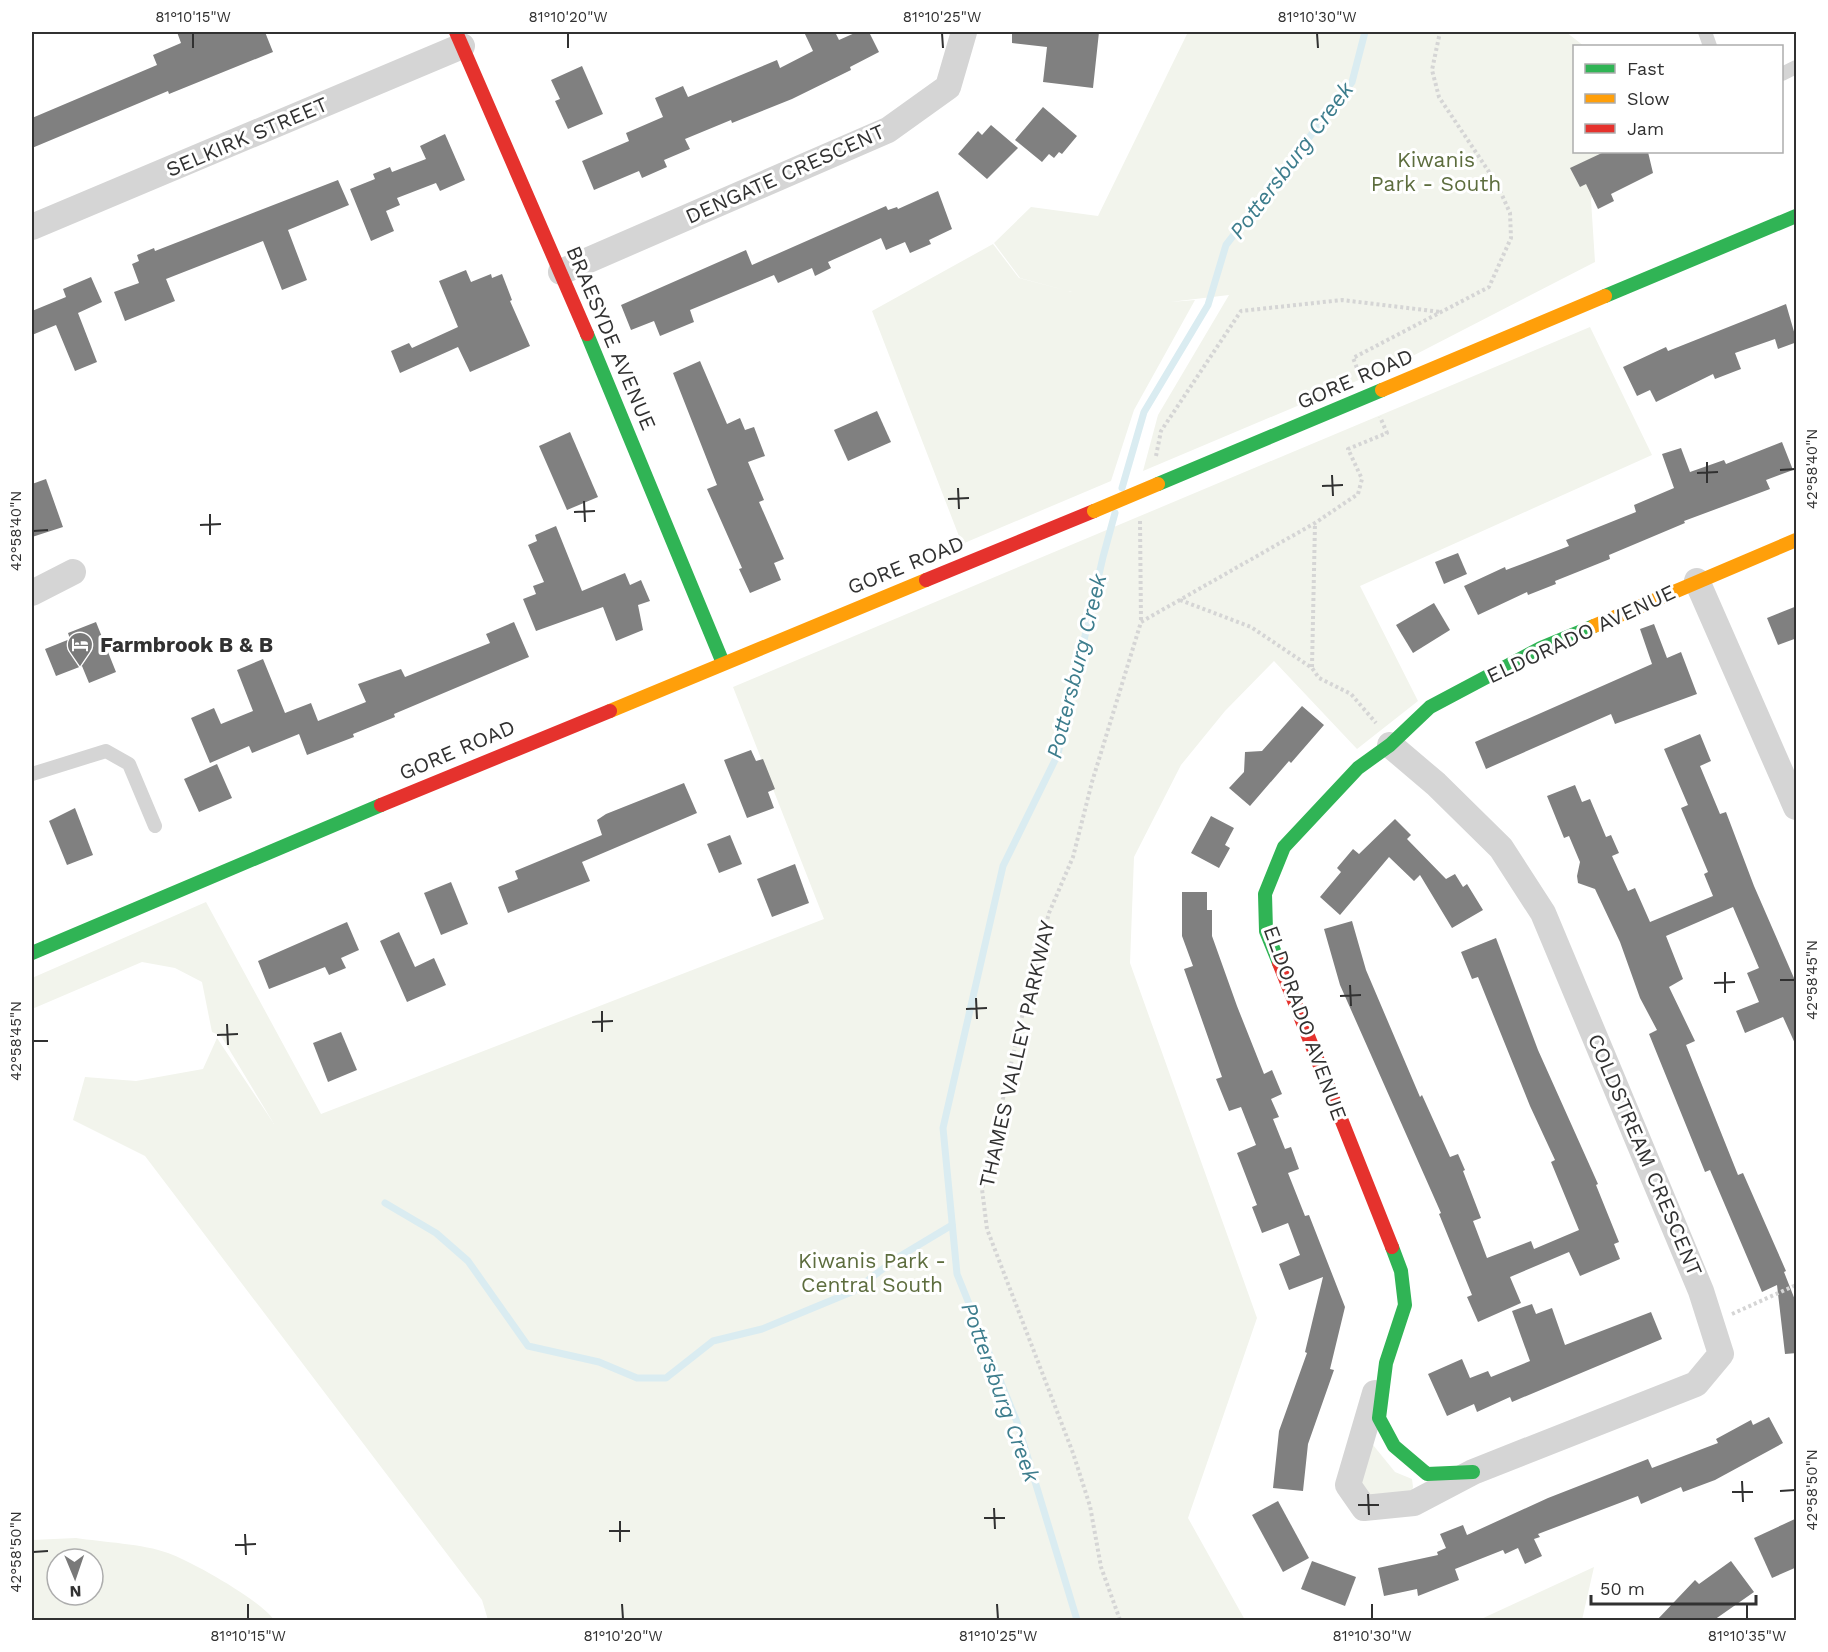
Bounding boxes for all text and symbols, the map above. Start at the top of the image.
text: 81°10'15"W [155,8,231,26]
text: 81°10'20"W [528,8,608,26]
text: 81°10'25"W [903,8,981,26]
text: 81°10'30"W [1277,8,1357,26]
legend [1573,45,1783,153]
text: Fast [1627,58,1665,79]
water label: Pottersburg Creek [1224,76,1359,243]
text: Slow [1627,88,1670,109]
street label: SELKIRK STREET [162,91,332,182]
street label: DENGATE CRESCENT [681,118,889,229]
text: Jam [1627,118,1664,139]
park label: Kiwanis Park - South [1371,147,1501,196]
street label: BRAESYDE AVENUE [561,242,662,434]
street label: GORE ROAD [1293,343,1417,414]
text: 42°58'40"N [1803,429,1821,509]
text: 42°58'40"N [7,491,25,571]
street label: GORE ROAD [844,530,968,599]
water label: Pottersburg Creek [1041,570,1112,761]
street label: ELDORADO AVENUE [1483,579,1679,688]
hotel icon: Farmbrook B & B [65,630,95,668]
place label: Farmbrook B & B [100,632,273,657]
street label: GORE ROAD [395,714,519,785]
street label: THAMES VALLEY PARKWAY [974,918,1059,1190]
street label: ELDORADO AVENUE [1259,922,1352,1123]
text: 42°58'45"N [1803,940,1821,1020]
text: 42°58'45"N [7,1001,25,1081]
street label: COLDSTREAM CRESCENT [1583,1030,1708,1280]
park label: Kiwanis Park - Central South [798,1248,946,1297]
water label: Pottersburg Creek [956,1299,1045,1486]
text: 42°58'50"N [1803,1449,1821,1531]
text: 42°58'50"N [7,1511,25,1593]
north arrow [45,1547,105,1607]
scale bar [1591,1568,1756,1606]
text: 50 m [1600,1578,1645,1599]
text: N [69,1582,82,1601]
text: 81°10'15"W [210,1627,286,1645]
text: 81°10'20"W [583,1627,663,1645]
text: 81°10'25"W [959,1627,1037,1645]
text: 81°10'30"W [1332,1627,1412,1645]
text: 81°10'35"W [1708,1627,1786,1645]

